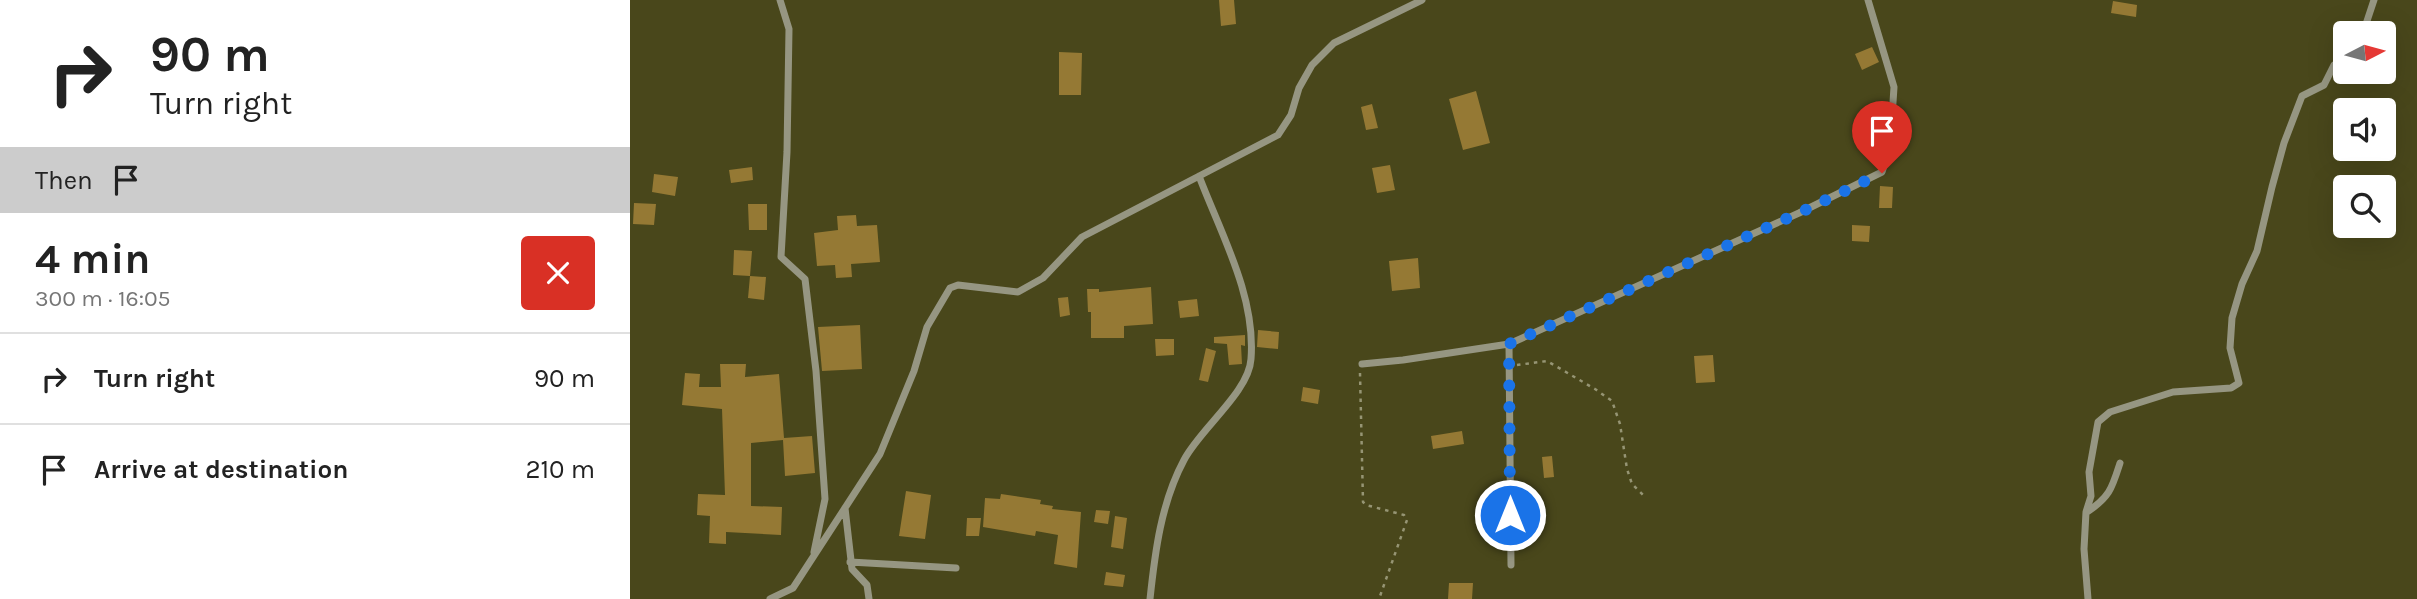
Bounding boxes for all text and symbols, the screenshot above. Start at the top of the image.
north arrow [2333,21,2396,84]
map controls [2333,21,2396,238]
text: 90 m [150,26,270,83]
icon: right [35,28,126,119]
text: Turn right [150,85,292,122]
button: sound [2333,98,2396,161]
pin [1852,101,1912,173]
icon: arrive [1863,112,1901,150]
icon: arrive [107,161,145,199]
text: Then [35,165,93,196]
button: search [2333,175,2396,238]
text: 4 min [35,234,150,284]
button: close [521,236,595,310]
text: 300 m · 16:05 [35,285,171,312]
icon: right [35,360,73,398]
text: Turn right [94,363,215,394]
text: 90 m [534,363,595,394]
icon: arrive [35,451,73,489]
text: Arrive at destination [94,454,348,485]
text: 210 m [525,454,595,485]
position arrow [1473,478,1547,552]

